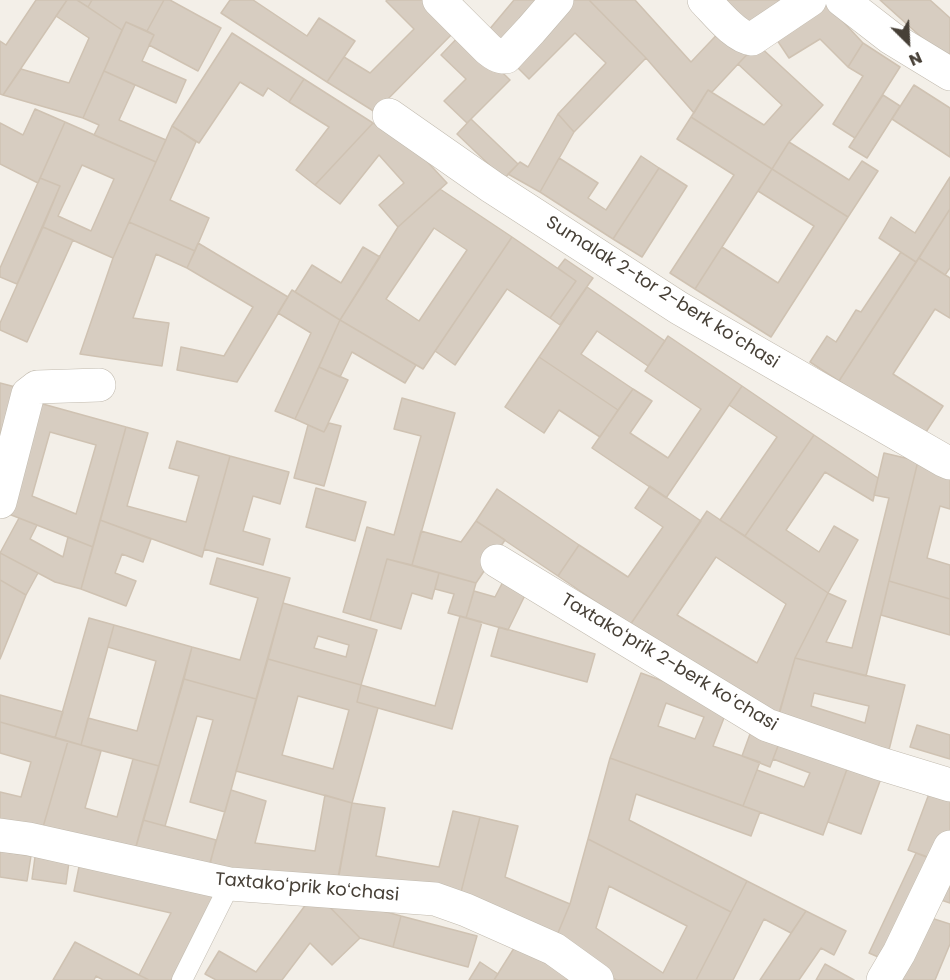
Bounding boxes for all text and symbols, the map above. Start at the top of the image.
north arrow [878,12,938,72]
text: N [905,46,926,72]
street label: Sumalak 2-tor 2-berk koʻchasi [541,212,783,374]
street label: Taxtakoʻprik 2-berk koʻchasi [557,590,781,736]
street label: Taxtakoʻprik koʻchasi [214,869,400,907]

